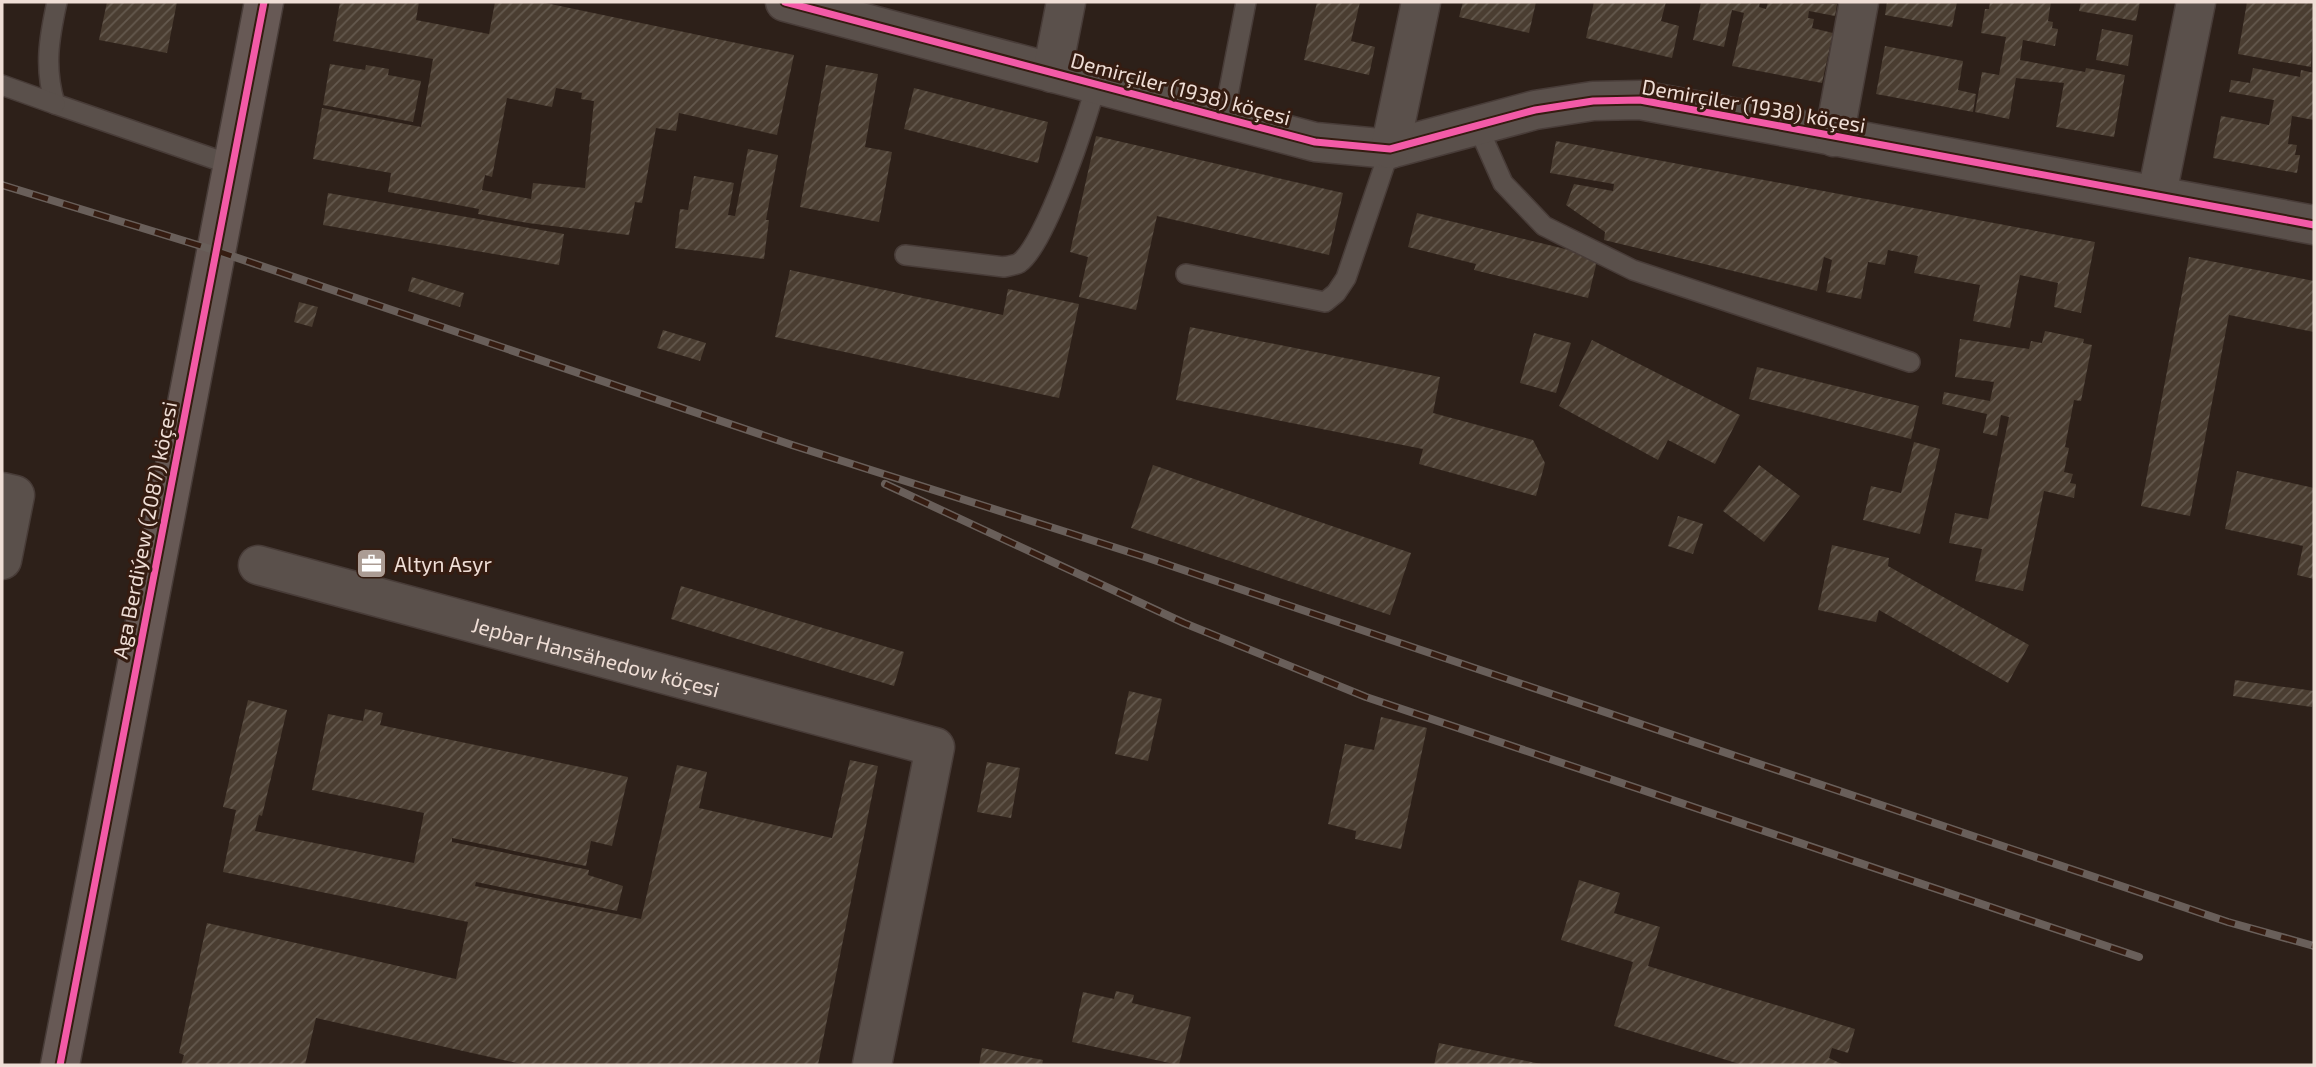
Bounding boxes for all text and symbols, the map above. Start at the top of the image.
street label: Demirçiler (1938) köçesi [1068,47,1294,131]
street label: Demirçiler (1938) köçesi [1640,73,1868,139]
street label: Aga Berdiýew (2087) köçesi [107,399,183,661]
office icon: Altyn Asyr [354,546,388,580]
place label: Altyn Asyr [394,551,492,576]
street label: Jepbar Hansähedow köçesi [469,611,723,701]

